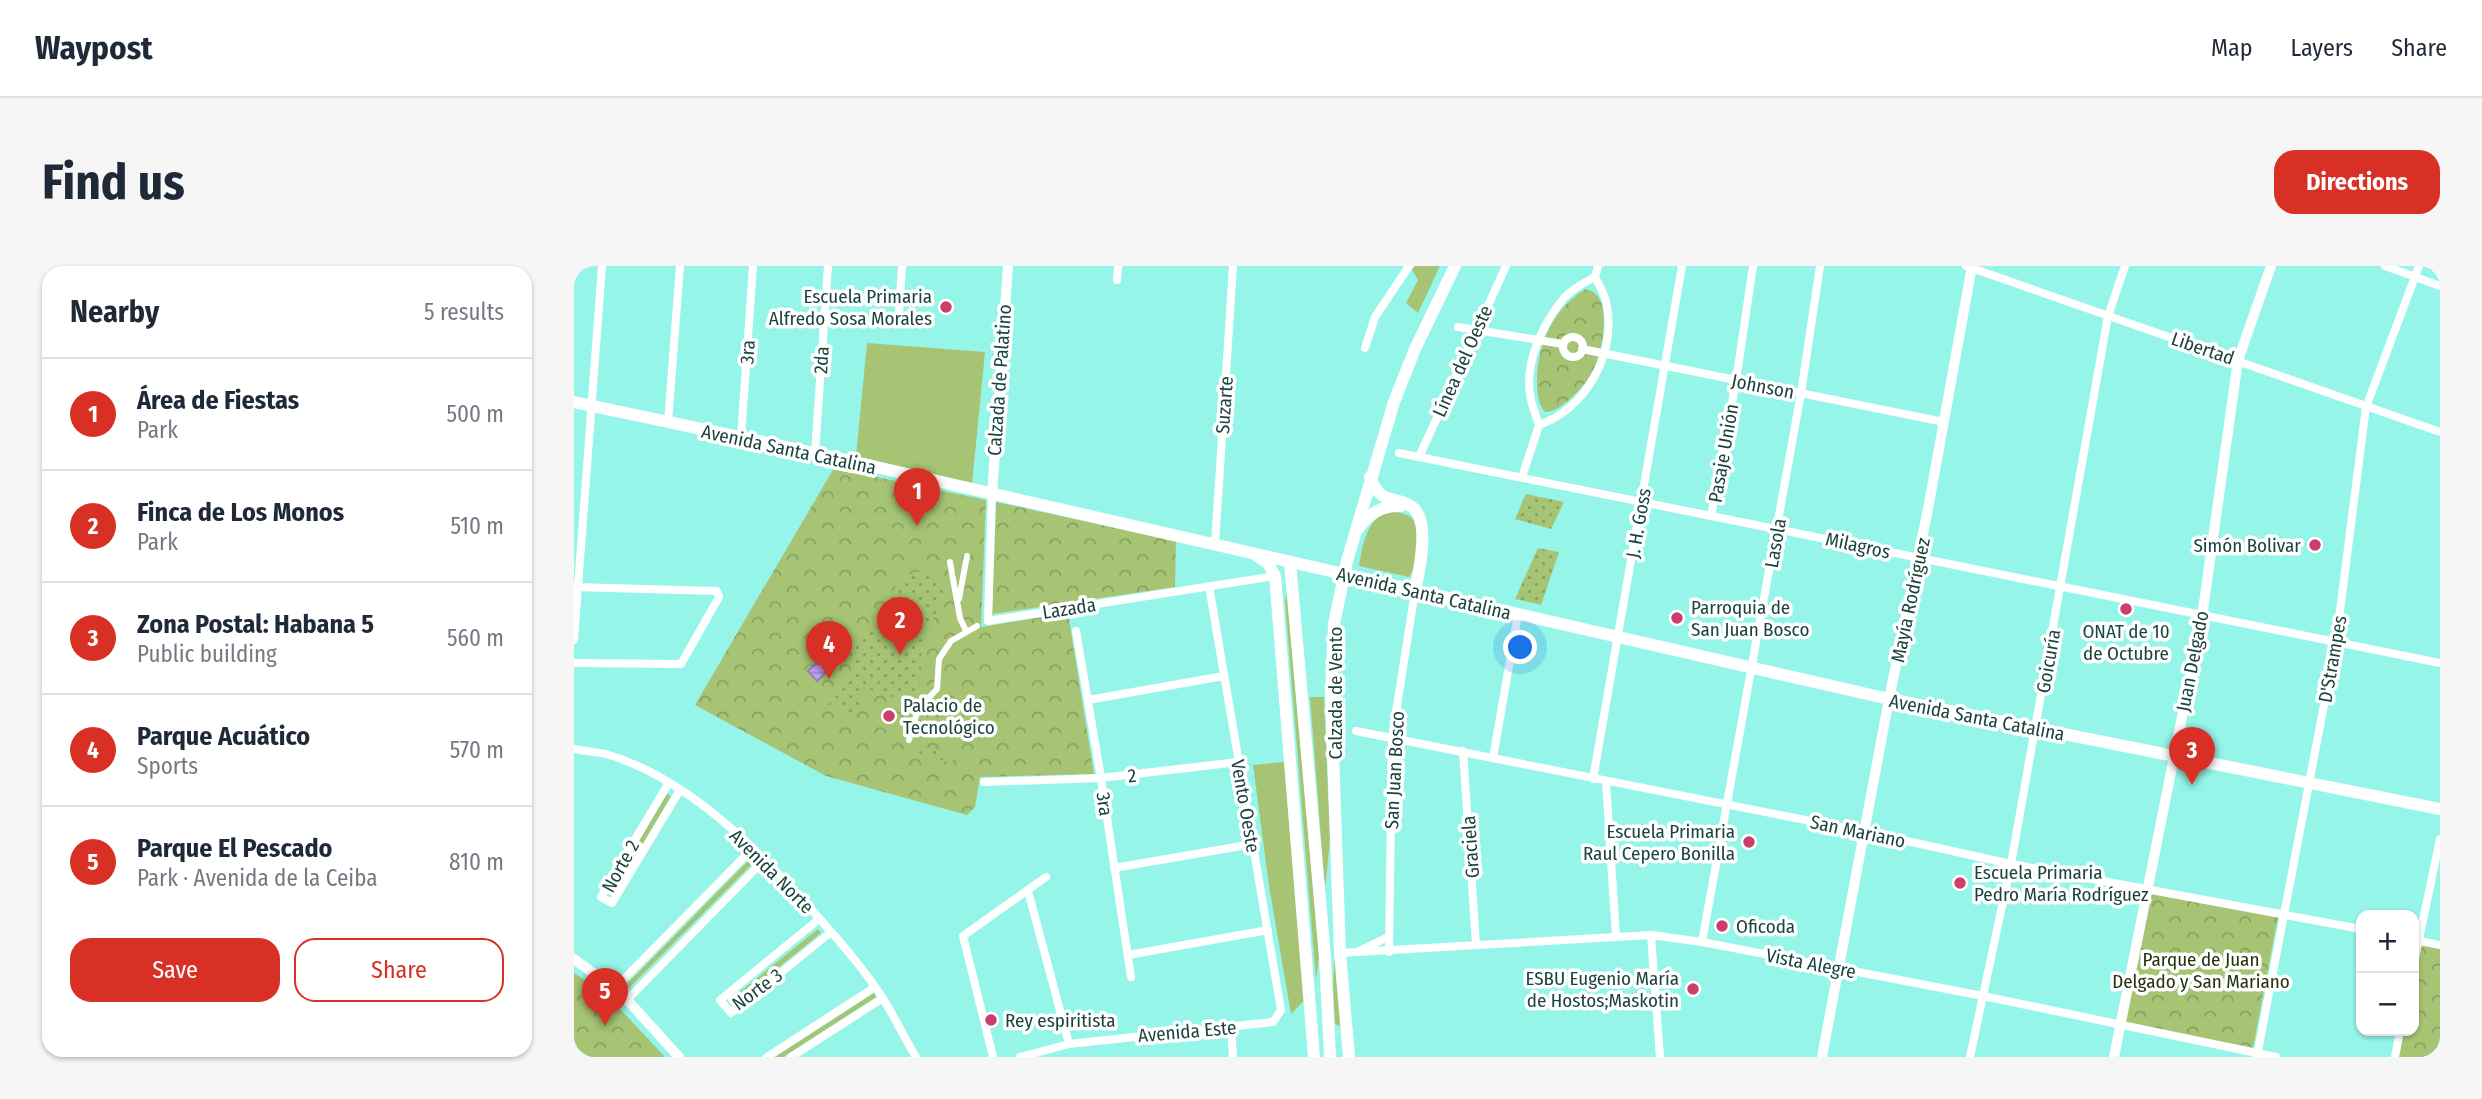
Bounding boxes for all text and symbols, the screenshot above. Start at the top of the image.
text: Waypost [35,28,153,68]
text: Map [2211,34,2253,62]
text: Layers [2291,34,2353,62]
text: Share [2391,34,2447,62]
button: Directions [2274,150,2440,214]
text: Find us [42,153,185,212]
place label: Escuela Primaria Alfredo Sosa Morales [769,285,932,330]
text: Nearby [70,294,159,330]
text: 5 results [424,298,504,326]
marker: Escuela Primaria Alfredo Sosa Morales [938,299,954,315]
street label: Línea del Oeste [1428,302,1497,421]
street label: Calzada de Palatino [983,304,1016,456]
street label: Libertad [2168,327,2237,370]
street label: 3ra [735,339,760,365]
street label: 2da [809,346,834,375]
street label: Johnson [1730,369,1796,404]
street label: Suzarte [1211,375,1238,435]
text: Área de Fiestas [137,385,299,416]
text: 1 [88,400,98,428]
text: 500 m [446,400,504,428]
street label: Pasaje Unión [1703,402,1743,504]
text: Park [137,416,178,444]
street label: Avenida Santa Catalina [699,420,878,479]
pin: 1 [894,468,940,526]
street label: J. H. Goss [1621,486,1656,560]
text: Finca de Los Monos [137,497,344,528]
text: 2 [88,512,98,540]
text: 510 m [451,512,504,540]
street label: Lasola [1760,517,1791,570]
street label: Milagros [1823,527,1892,564]
text: Park [137,528,178,556]
place label: Simón Bolivar [2193,534,2301,557]
street label: Mayía Rodríguez [1886,535,1935,664]
marker: Simón Bolivar [2307,537,2323,553]
street label: Avenida Santa Catalina [1334,562,1513,625]
street label: Lazada [1041,593,1097,624]
place label: Parroquia de San Juan Bosco [1691,596,1809,641]
pin: 2 [877,597,923,655]
marker: ONAT de 10 de Octubre [2118,601,2134,617]
text: Zona Postal: Habana 5 [137,609,374,640]
street label: Juan Delgado [2171,609,2214,714]
marker: Parroquia de San Juan Bosco [1669,610,1685,626]
street label: D'Strampes [2314,614,2351,704]
place label: ONAT de 10 de Octubre [2082,620,2170,665]
pin: 4 [806,621,852,679]
text: 3 [88,624,98,652]
text: 560 m [447,624,504,652]
street label: Calzada de Vento [1324,627,1347,759]
street label: Goicuría [2032,627,2065,695]
your location [1503,630,1537,664]
text: Public building [137,640,277,668]
street label: Avenida Santa Catalina [1887,689,2067,746]
place label: Palacio de Tecnológico [903,694,995,739]
marker: Palacio de Tecnológico [881,708,897,724]
street label: San Juan Bosco [1380,710,1409,830]
text: Parque Acuático [137,721,310,752]
pin: 3 [2169,727,2215,785]
text: 4 [87,736,99,764]
text: 570 m [450,736,504,764]
text: Sports [137,752,198,780]
street label: Vento Oeste [1226,758,1265,854]
street label: 2 [1127,764,1137,787]
street label: 3ra [1091,791,1118,818]
street label: San Mariano [1808,810,1908,853]
street label: Graciela [1457,815,1484,879]
place label: Escuela Primaria Raul Cepero Bonilla [1583,820,1735,865]
street label: Avenida Norte [725,824,819,918]
text: Parque El Pescado [137,833,332,864]
marker: Escuela Primaria Raul Cepero Bonilla [1741,834,1757,850]
street label: Norte 2 [597,836,644,896]
text: 5 [87,848,99,876]
text: 810 m [449,848,504,876]
place label: Escuela Primaria Pedro María Rodríguez [1974,861,2149,906]
text: Park · Avenida de la Ceiba [137,864,377,892]
marker: Escuela Primaria Pedro María Rodríguez [1952,875,1968,891]
map controls [2356,910,2419,1036]
button: + [2356,910,2419,973]
place label: Oficoda [1736,915,1795,938]
marker: Oficoda [1714,918,1730,934]
button: Save [70,938,280,1002]
button: Share [294,938,504,1002]
street label: Vista Alegre [1764,944,1858,983]
park label: Parque de Juan Delgado y San Mariano [2112,948,2290,993]
street label: Norte 3 [728,963,787,1015]
place label: ESBU Eugenio María de Hostos;Maskotin [1525,967,1679,1012]
pin: 5 [582,968,628,1026]
button: − [2356,973,2419,1036]
marker: ESBU Eugenio María de Hostos;Maskotin [1685,981,1701,997]
place label: Rey espiritista [1005,1009,1116,1032]
marker: Rey espiritista [983,1012,999,1028]
street label: Avenida Este [1137,1016,1237,1047]

